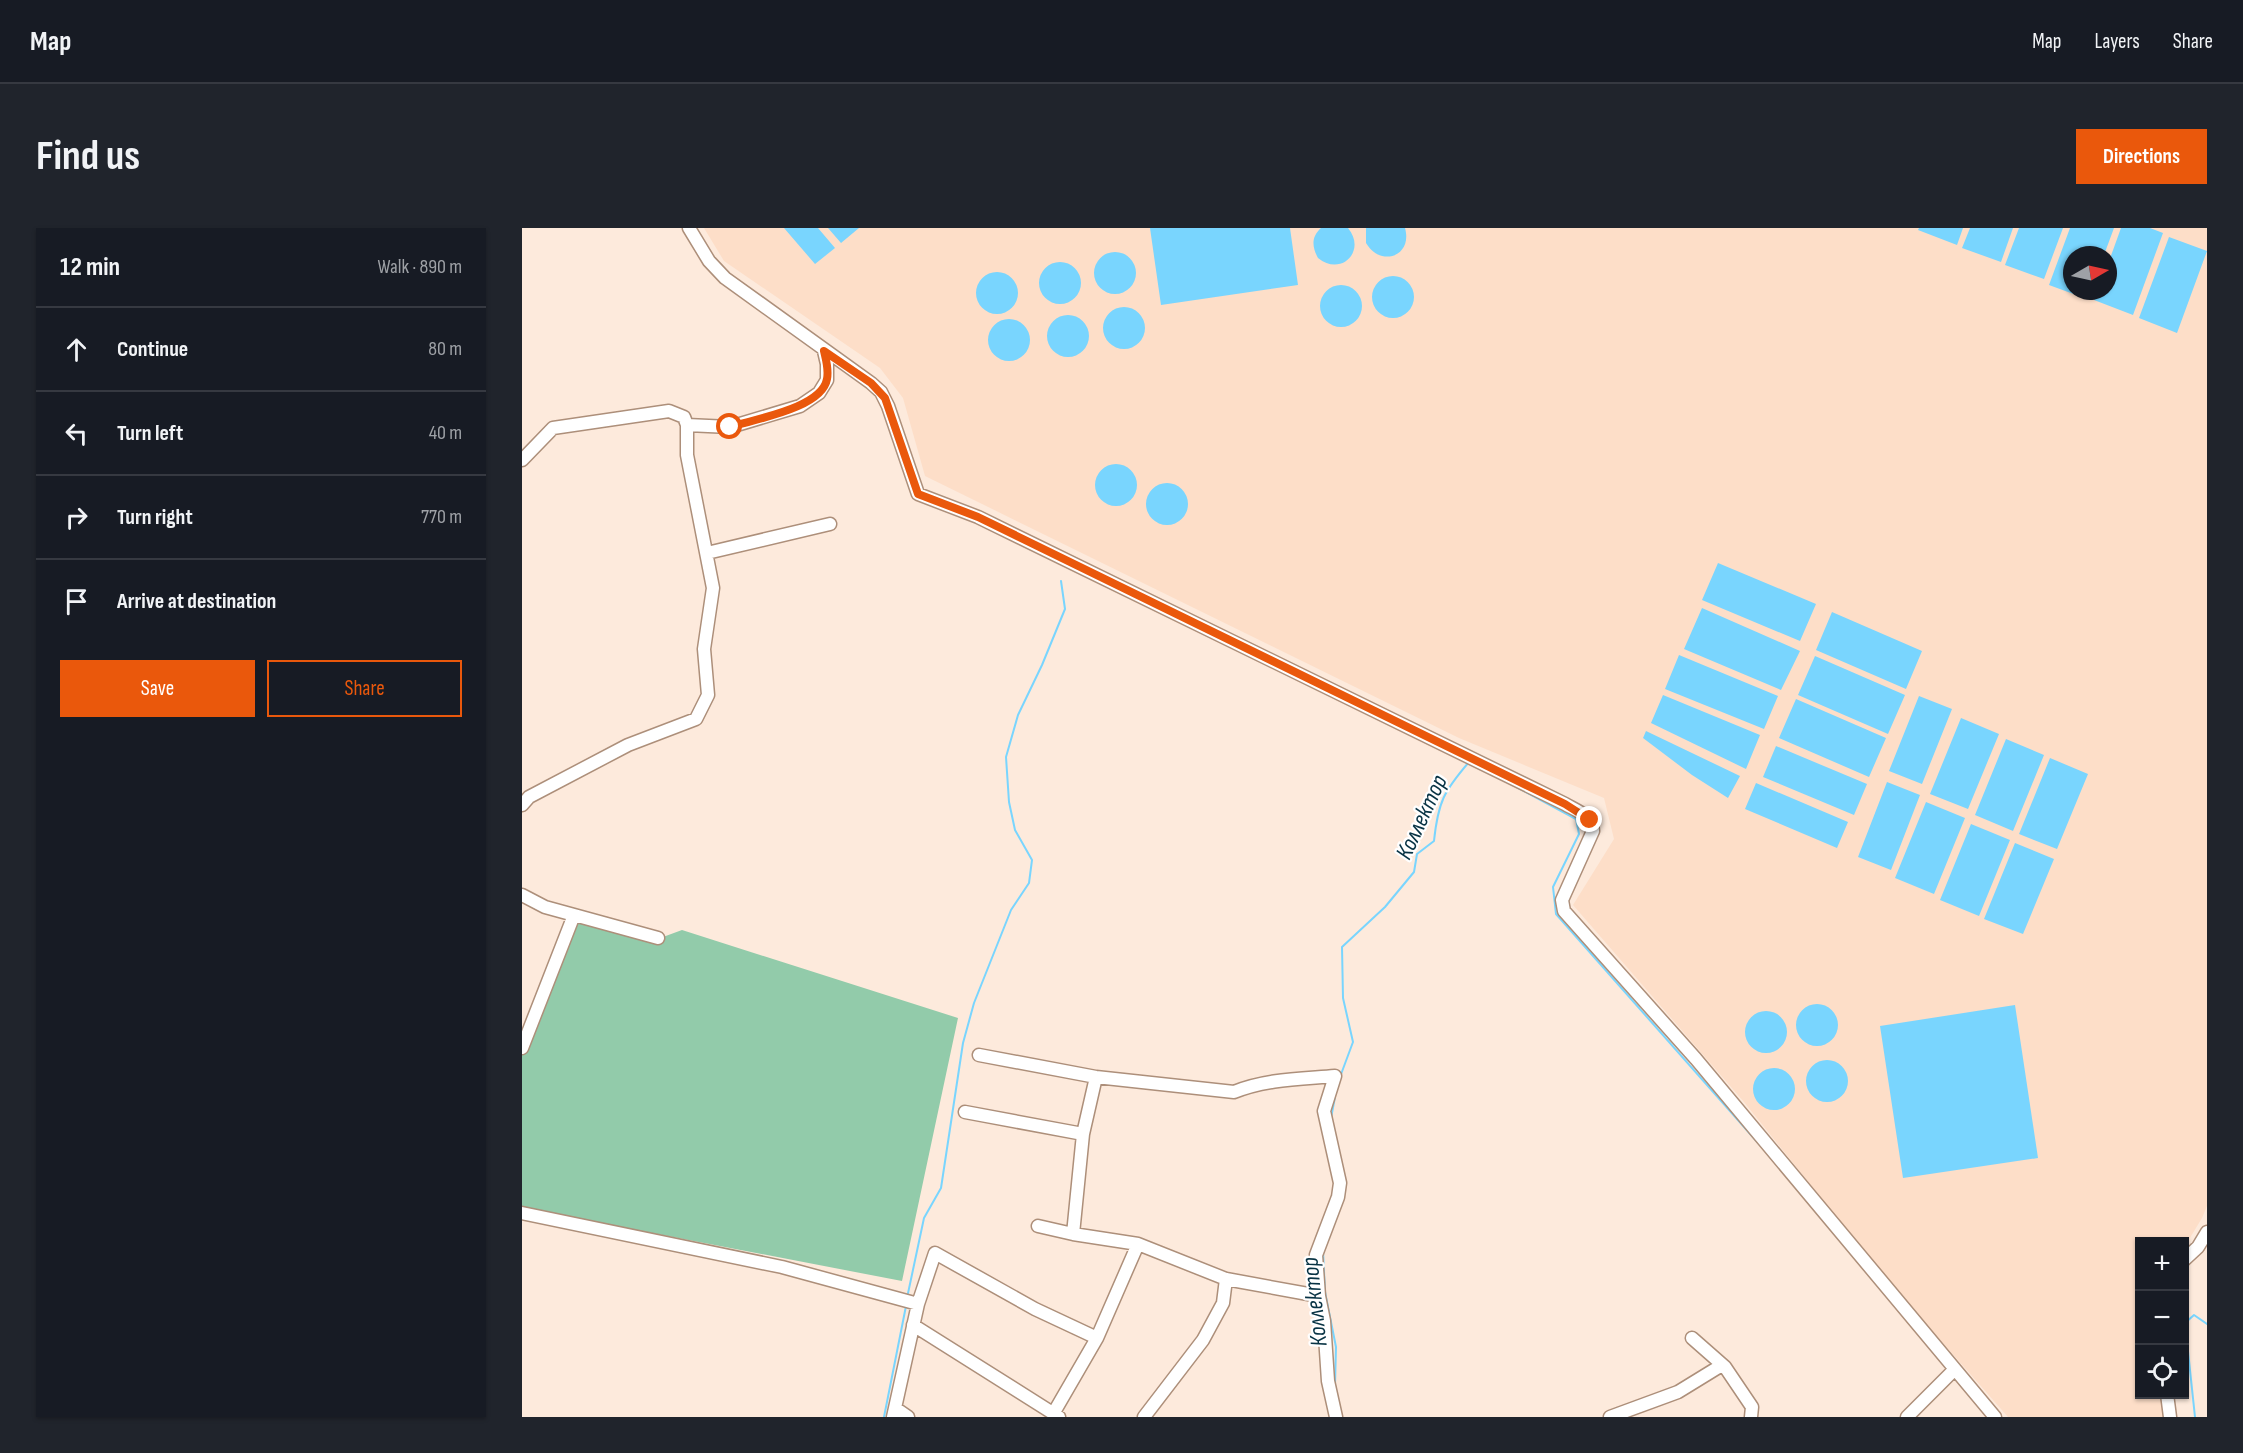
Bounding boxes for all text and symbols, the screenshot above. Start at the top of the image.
text: Map [30,25,71,58]
text: Map [2032,29,2061,54]
text: Layers [2094,29,2140,54]
text: Share [2173,29,2213,54]
button: Directions [2076,129,2207,184]
text: Find us [36,131,140,182]
north arrow [2063,246,2117,300]
text: 12 min [60,252,120,283]
text: Walk · 890 m [378,255,462,279]
icon: ahead [60,333,93,366]
text: Continue [117,336,188,363]
text: 80 m [428,337,462,361]
route start [716,413,742,439]
icon: left [60,417,93,450]
text: Turn left [117,420,183,447]
text: 40 m [429,421,462,445]
icon: right [60,501,93,534]
text: Turn right [117,504,193,531]
text: 770 m [421,505,462,529]
icon: arrive [60,585,93,618]
text: Arrive at destination [117,588,276,615]
button: Save [60,660,255,717]
button: Share [267,660,462,717]
water label: Коллектор [1389,770,1454,864]
route end [1576,806,1602,832]
map controls [2135,1237,2189,1399]
button: + [2135,1237,2189,1291]
water label: Коллектор [1295,1255,1334,1348]
button: − [2135,1291,2189,1345]
button: locate [2135,1345,2189,1399]

